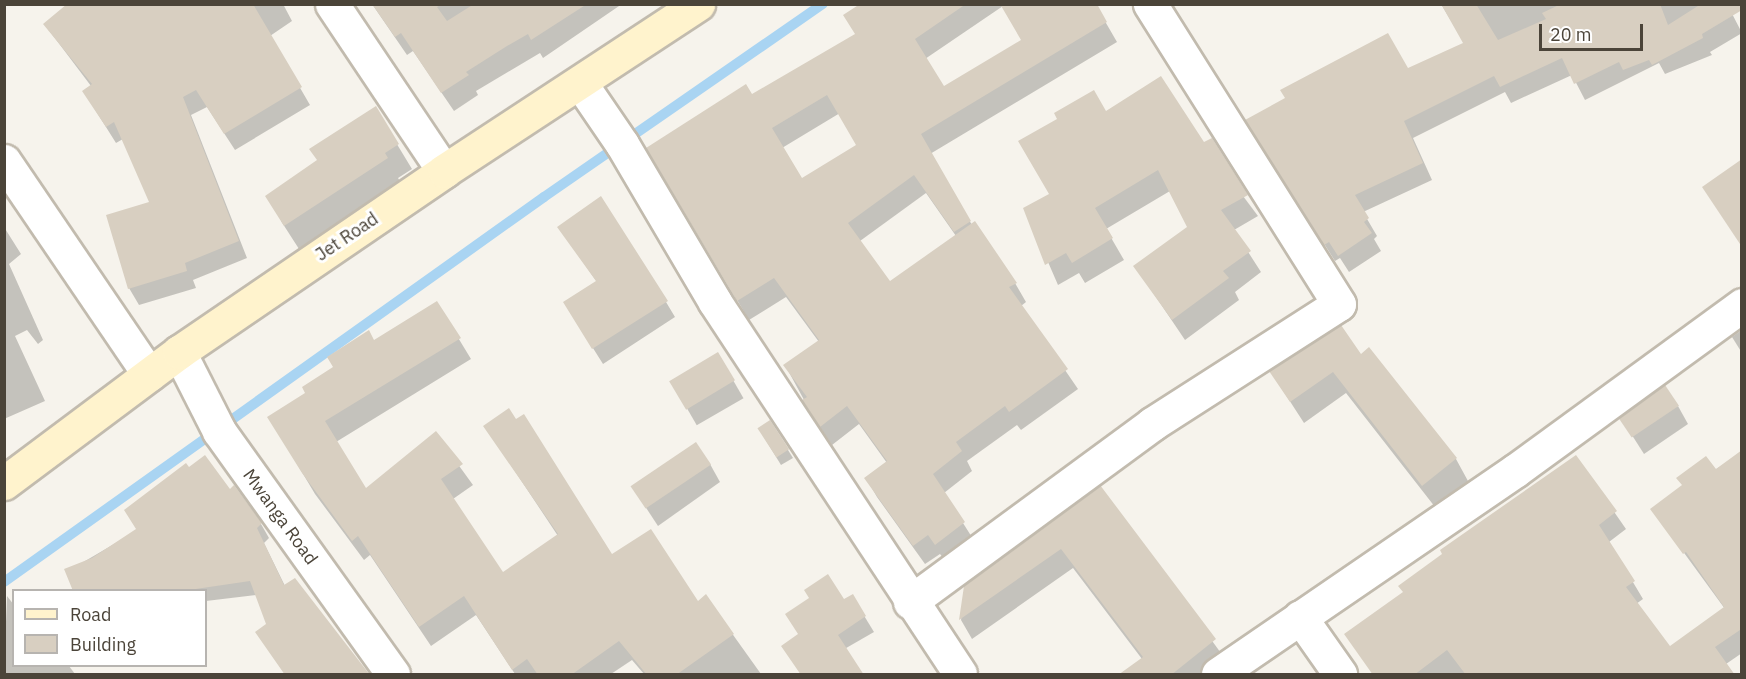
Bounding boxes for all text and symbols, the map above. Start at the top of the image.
scale bar [1542,12,1646,50]
text: 20 m [1550,23,1592,46]
street label: Jet Road [312,208,382,266]
street label: Mwanga Road [238,465,322,569]
legend [12,589,207,667]
text: Road [70,603,111,626]
text: Building [70,633,136,656]

